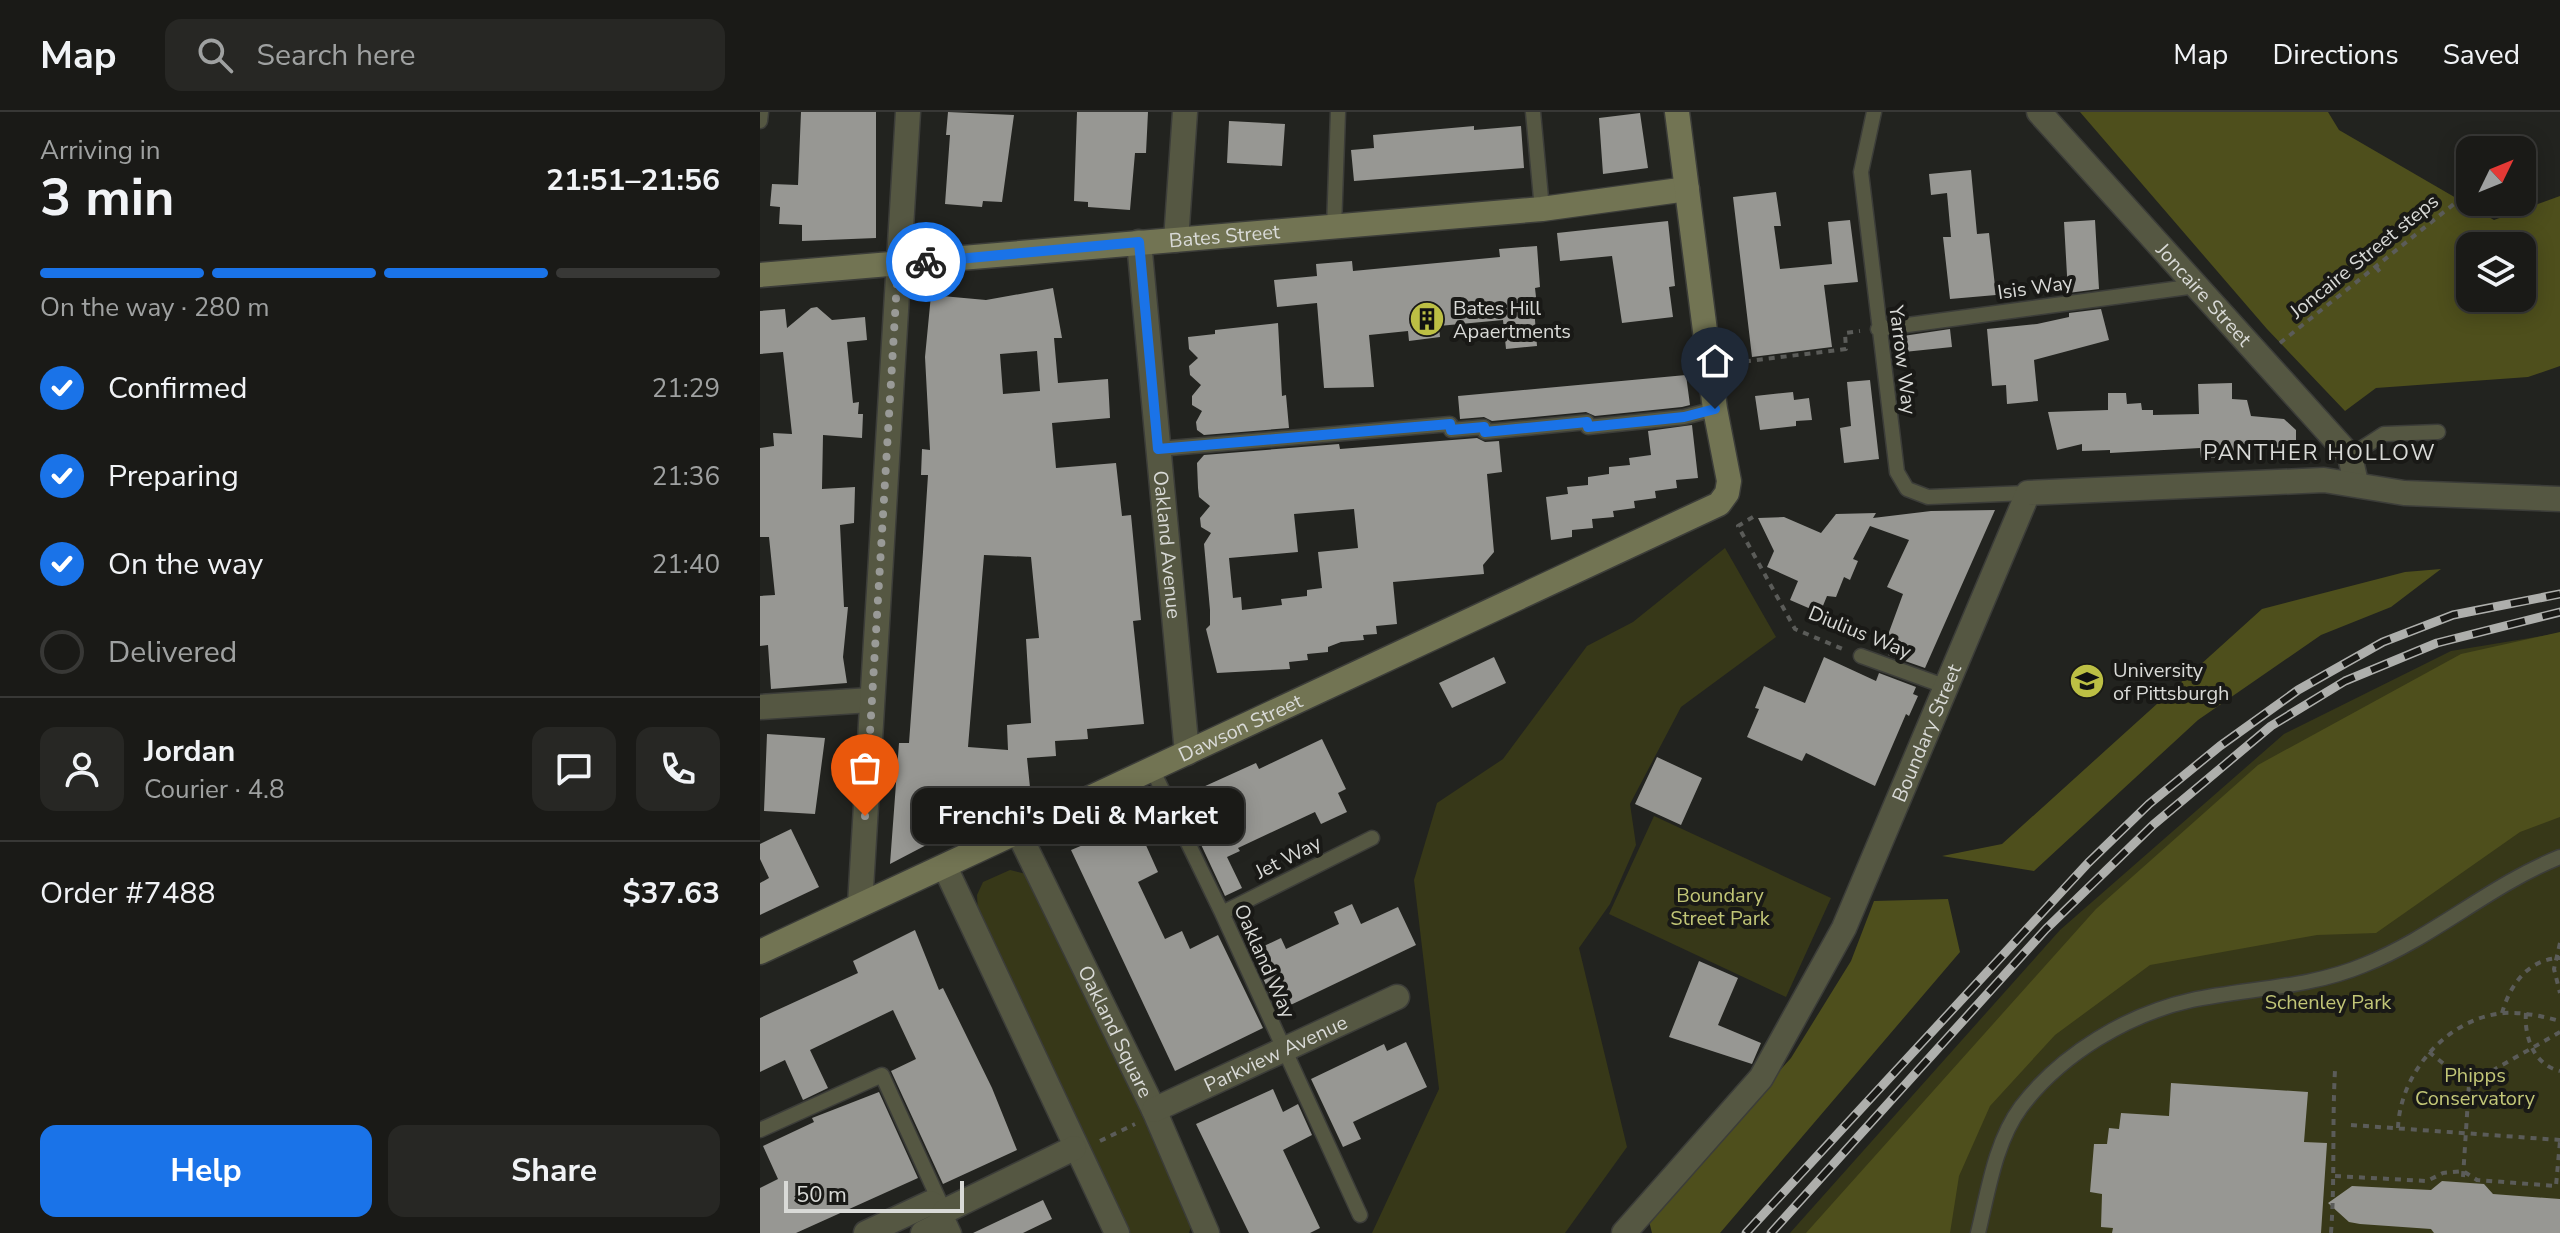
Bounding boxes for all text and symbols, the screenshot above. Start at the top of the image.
search box [165,19,725,91]
text: Map [40,30,117,81]
icon: search [193,33,237,77]
text: Search here [257,35,416,76]
text: Map [2173,36,2228,74]
text: Directions [2272,36,2399,74]
text: Saved [2443,36,2520,74]
text: Arriving in [40,133,161,168]
north arrow [2456,136,2536,216]
map controls [2456,136,2536,312]
text: 21:51–21:56 [546,160,720,201]
text: 3 min [40,162,175,233]
street label: Joncaire Street steps [2283,188,2444,325]
street label: Bates Street [1168,218,1282,254]
courier [886,222,966,302]
button: layers [2456,232,2536,312]
street label: Joncaire Street [2149,236,2258,353]
icon: bike [904,240,948,284]
street label: Isis Way [1996,269,2075,306]
text: On the way · 280 m [40,290,269,325]
place label: Bates Hill Apaertments [1453,295,1571,345]
building icon: Bates Hill Apaertments [1408,300,1446,338]
street label: Yarrow Way [1882,303,1923,417]
pin [1681,327,1749,409]
icon: home [1693,339,1737,383]
icon: check [40,366,84,410]
text: Confirmed [108,368,248,409]
text: 21:29 [652,371,720,406]
district label: PANTHER HOLLOW [2203,438,2437,468]
icon: check [40,454,84,498]
text: Preparing [108,456,239,497]
text: 21:36 [652,459,720,494]
street label: Oakland Avenue [1147,469,1187,620]
icon: check [40,542,84,586]
text: On the way [108,544,263,585]
text: 21:40 [652,547,720,582]
street label: Diulius Way [1804,600,1916,666]
text: Delivered [108,632,237,673]
place label: University of Pittsburgh [2113,657,2229,707]
street label: Boundary Street [1886,659,1968,806]
school or university icon: University of Pittsburgh [2068,662,2106,700]
street label: Dawson Street [1174,687,1308,769]
button: person [40,727,124,811]
button: chat [532,727,616,811]
button: phone [636,727,720,811]
text: Jordan [144,731,235,772]
pin [831,734,899,816]
icon: bag [843,746,887,790]
text: Courier · 4.8 [144,772,285,807]
callout: Frenchi's Deli & Market [913,788,1245,844]
text: Frenchi's Deli & Market [938,798,1218,833]
street label: Jet Way [1250,829,1327,886]
text: Order #7488 [40,873,215,914]
text: $37.63 [623,873,720,914]
park label: Boundary Street Park [1670,882,1771,932]
street label: Oakland Way [1227,900,1302,1023]
street label: Oakland Square [1071,961,1159,1102]
park label: Schenley Park [2265,989,2392,1016]
street label: Parkview Avenue [1200,1009,1352,1099]
park label: Phipps Conservatory [2415,1062,2536,1112]
button: Help [40,1125,372,1217]
button: Share [388,1125,720,1217]
scale bar [784,1177,964,1213]
text: 50 m [796,1180,847,1210]

